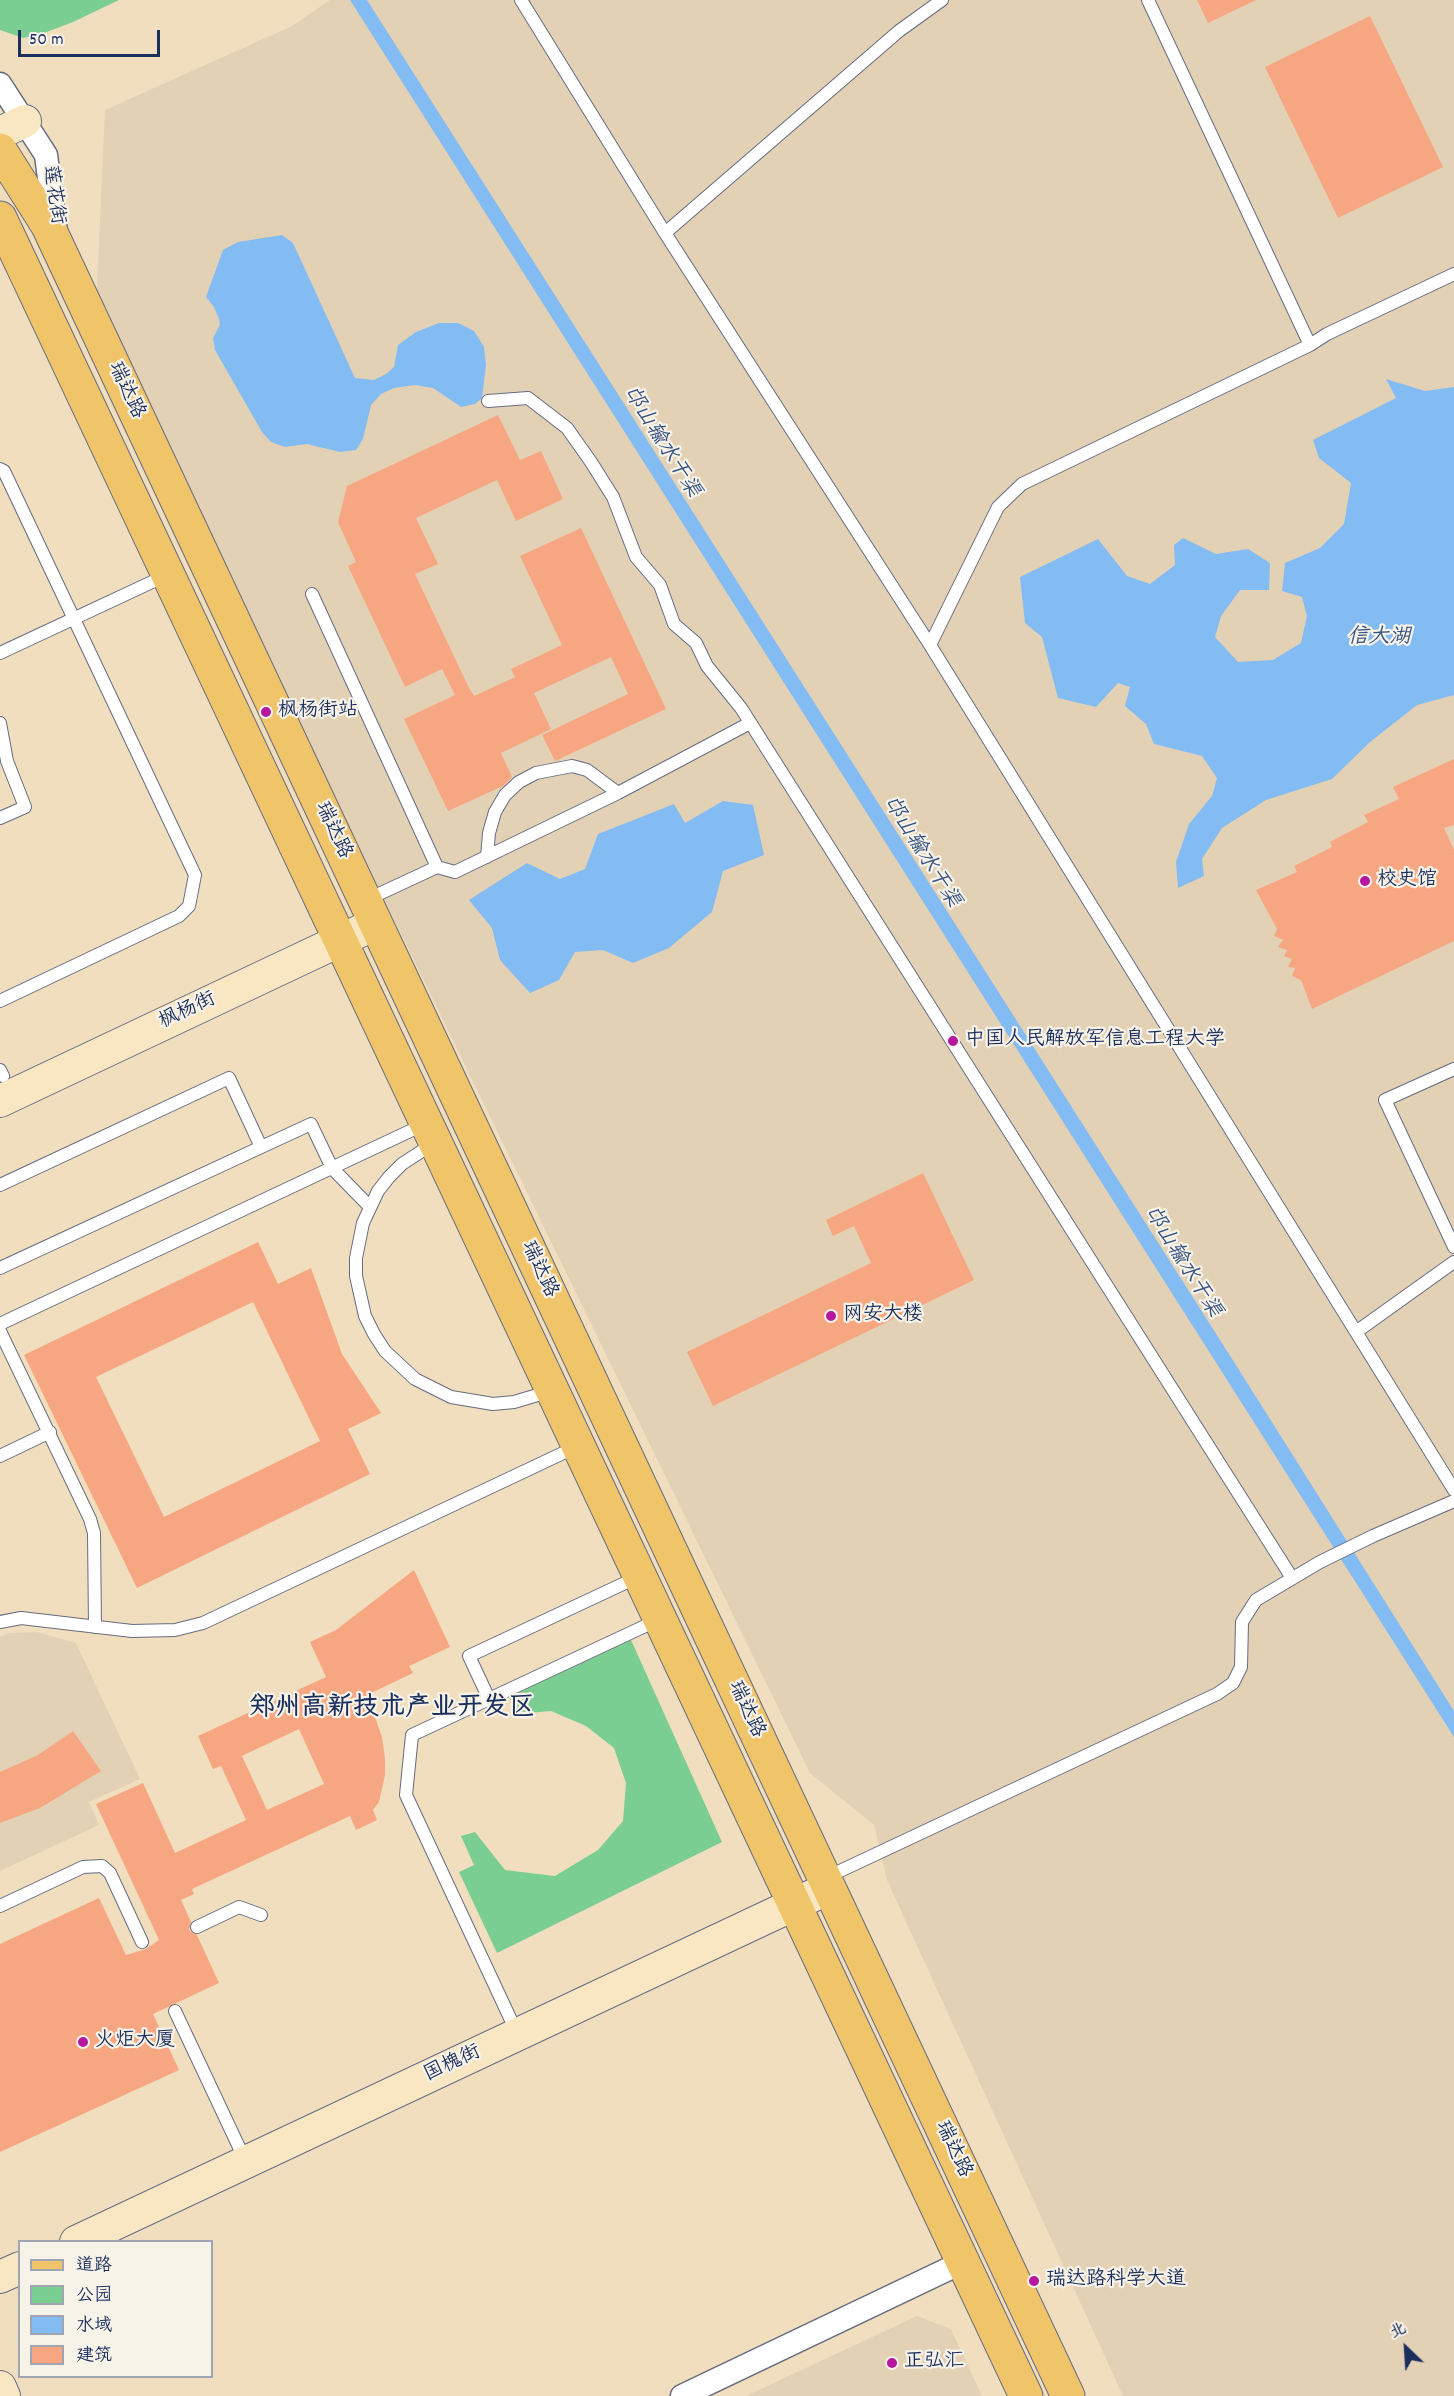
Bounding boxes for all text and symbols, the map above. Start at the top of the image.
scale bar [21,18,164,56]
text: 50 m [29,28,64,53]
street label: 莲花街 [36,164,68,226]
street label: 瑞达路 [101,359,149,423]
water label: 邙山输水干渠 [616,383,704,503]
water label: 信大湖 [1348,626,1410,652]
place label: 枫杨街站 [278,700,358,724]
marker: 枫杨街站 [259,705,273,719]
water label: 邙山输水干渠 [876,793,964,913]
street label: 瑞达路 [308,799,356,863]
place label: 校史馆 [1377,869,1437,893]
marker: 校史馆 [1358,874,1372,888]
street label: 枫杨街 [156,988,220,1036]
place label: 中国人民解放军信息工程大学 [965,1029,1225,1053]
marker: 中国人民解放军信息工程大学 [946,1034,960,1048]
water label: 邙山输水干渠 [1137,1203,1225,1323]
street label: 瑞达路 [514,1238,562,1302]
place label: 网安大楼 [843,1304,923,1328]
marker: 网安大楼 [824,1309,838,1323]
street label: 瑞达路 [721,1678,769,1742]
district label: 郑州高新技术产业开发区 [249,1694,535,1726]
place label: 火炬大厦 [95,2030,175,2054]
marker: 火炬大厦 [76,2035,90,2049]
street label: 国槐街 [421,2041,485,2089]
street label: 瑞达路 [928,2118,976,2182]
legend [18,2240,213,2378]
text: 道路 [76,2254,112,2279]
place label: 瑞达路科学大道 [1046,2269,1186,2293]
marker: 瑞达路科学大道 [1027,2274,1041,2288]
text: 公园 [76,2284,112,2309]
text: 水域 [76,2314,112,2339]
text: 北 [1386,2317,1410,2345]
north arrow [1376,2318,1436,2378]
text: 建筑 [76,2344,112,2369]
place label: 正弘汇 [904,2351,964,2375]
marker: 正弘汇 [885,2356,899,2370]

